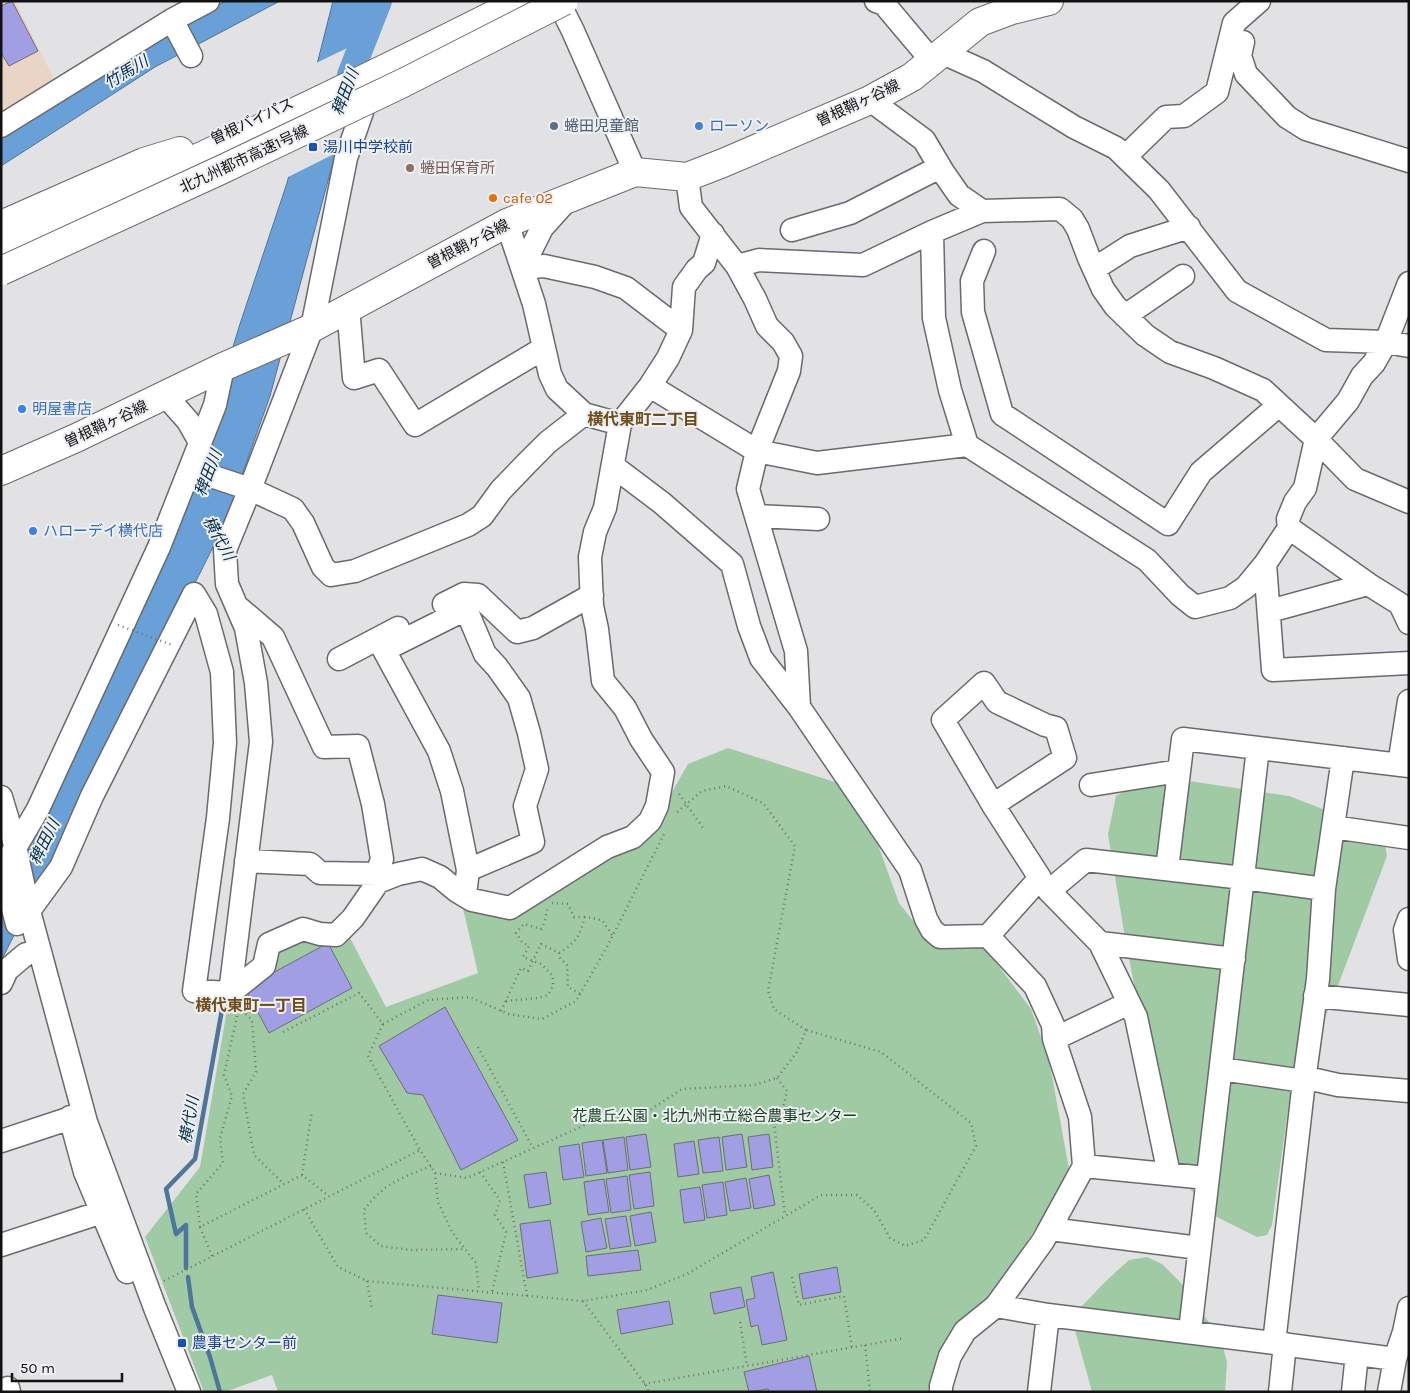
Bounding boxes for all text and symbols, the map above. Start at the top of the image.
water label: 竹馬川 [101,50,153,93]
water label: 稗田川 [328,64,363,118]
street label: 曽根鞘ヶ谷線 [813,76,903,130]
street label: 曽根バイパス [208,94,296,148]
place label: 蜷田児童館 [564,117,639,135]
place label: ローソン [709,117,769,135]
marker: 蜷田児童館 [548,120,560,132]
marker: ローソン [693,120,705,132]
street label: 北九州都市高速1号線 [177,121,311,197]
place label: 湯川中学校前 [323,138,413,156]
marker: 湯川中学校前 [307,141,319,153]
place label: 蜷田保育所 [420,159,495,177]
marker: 蜷田保育所 [404,162,416,174]
place label: cafe 02 [503,189,553,207]
marker: cafe 02 [487,192,499,204]
street label: 曽根鞘ヶ谷線 [424,216,512,272]
street label: 曽根鞘ヶ谷線 [61,397,151,451]
place label: 明屋書店 [32,400,92,418]
marker: 明屋書店 [16,403,28,415]
district label: 横代東町二丁目 [587,410,699,429]
water label: 稗田川 [191,445,226,499]
water label: 横代川 [199,512,240,565]
place label: ハローデイ横代店 [43,522,163,540]
marker: ハローデイ横代店 [27,525,39,537]
water label: 稗田川 [25,814,64,868]
district label: 横代東町一丁目 [195,996,307,1015]
water label: 横代川 [175,1093,203,1145]
park label: 花農丘公園・北九州市立総合農事センター [572,1107,858,1125]
place label: 農事センター前 [192,1334,297,1352]
marker: 農事センター前 [176,1337,188,1349]
scale bar [12,1350,122,1382]
text: 50 m [20,1359,55,1377]

